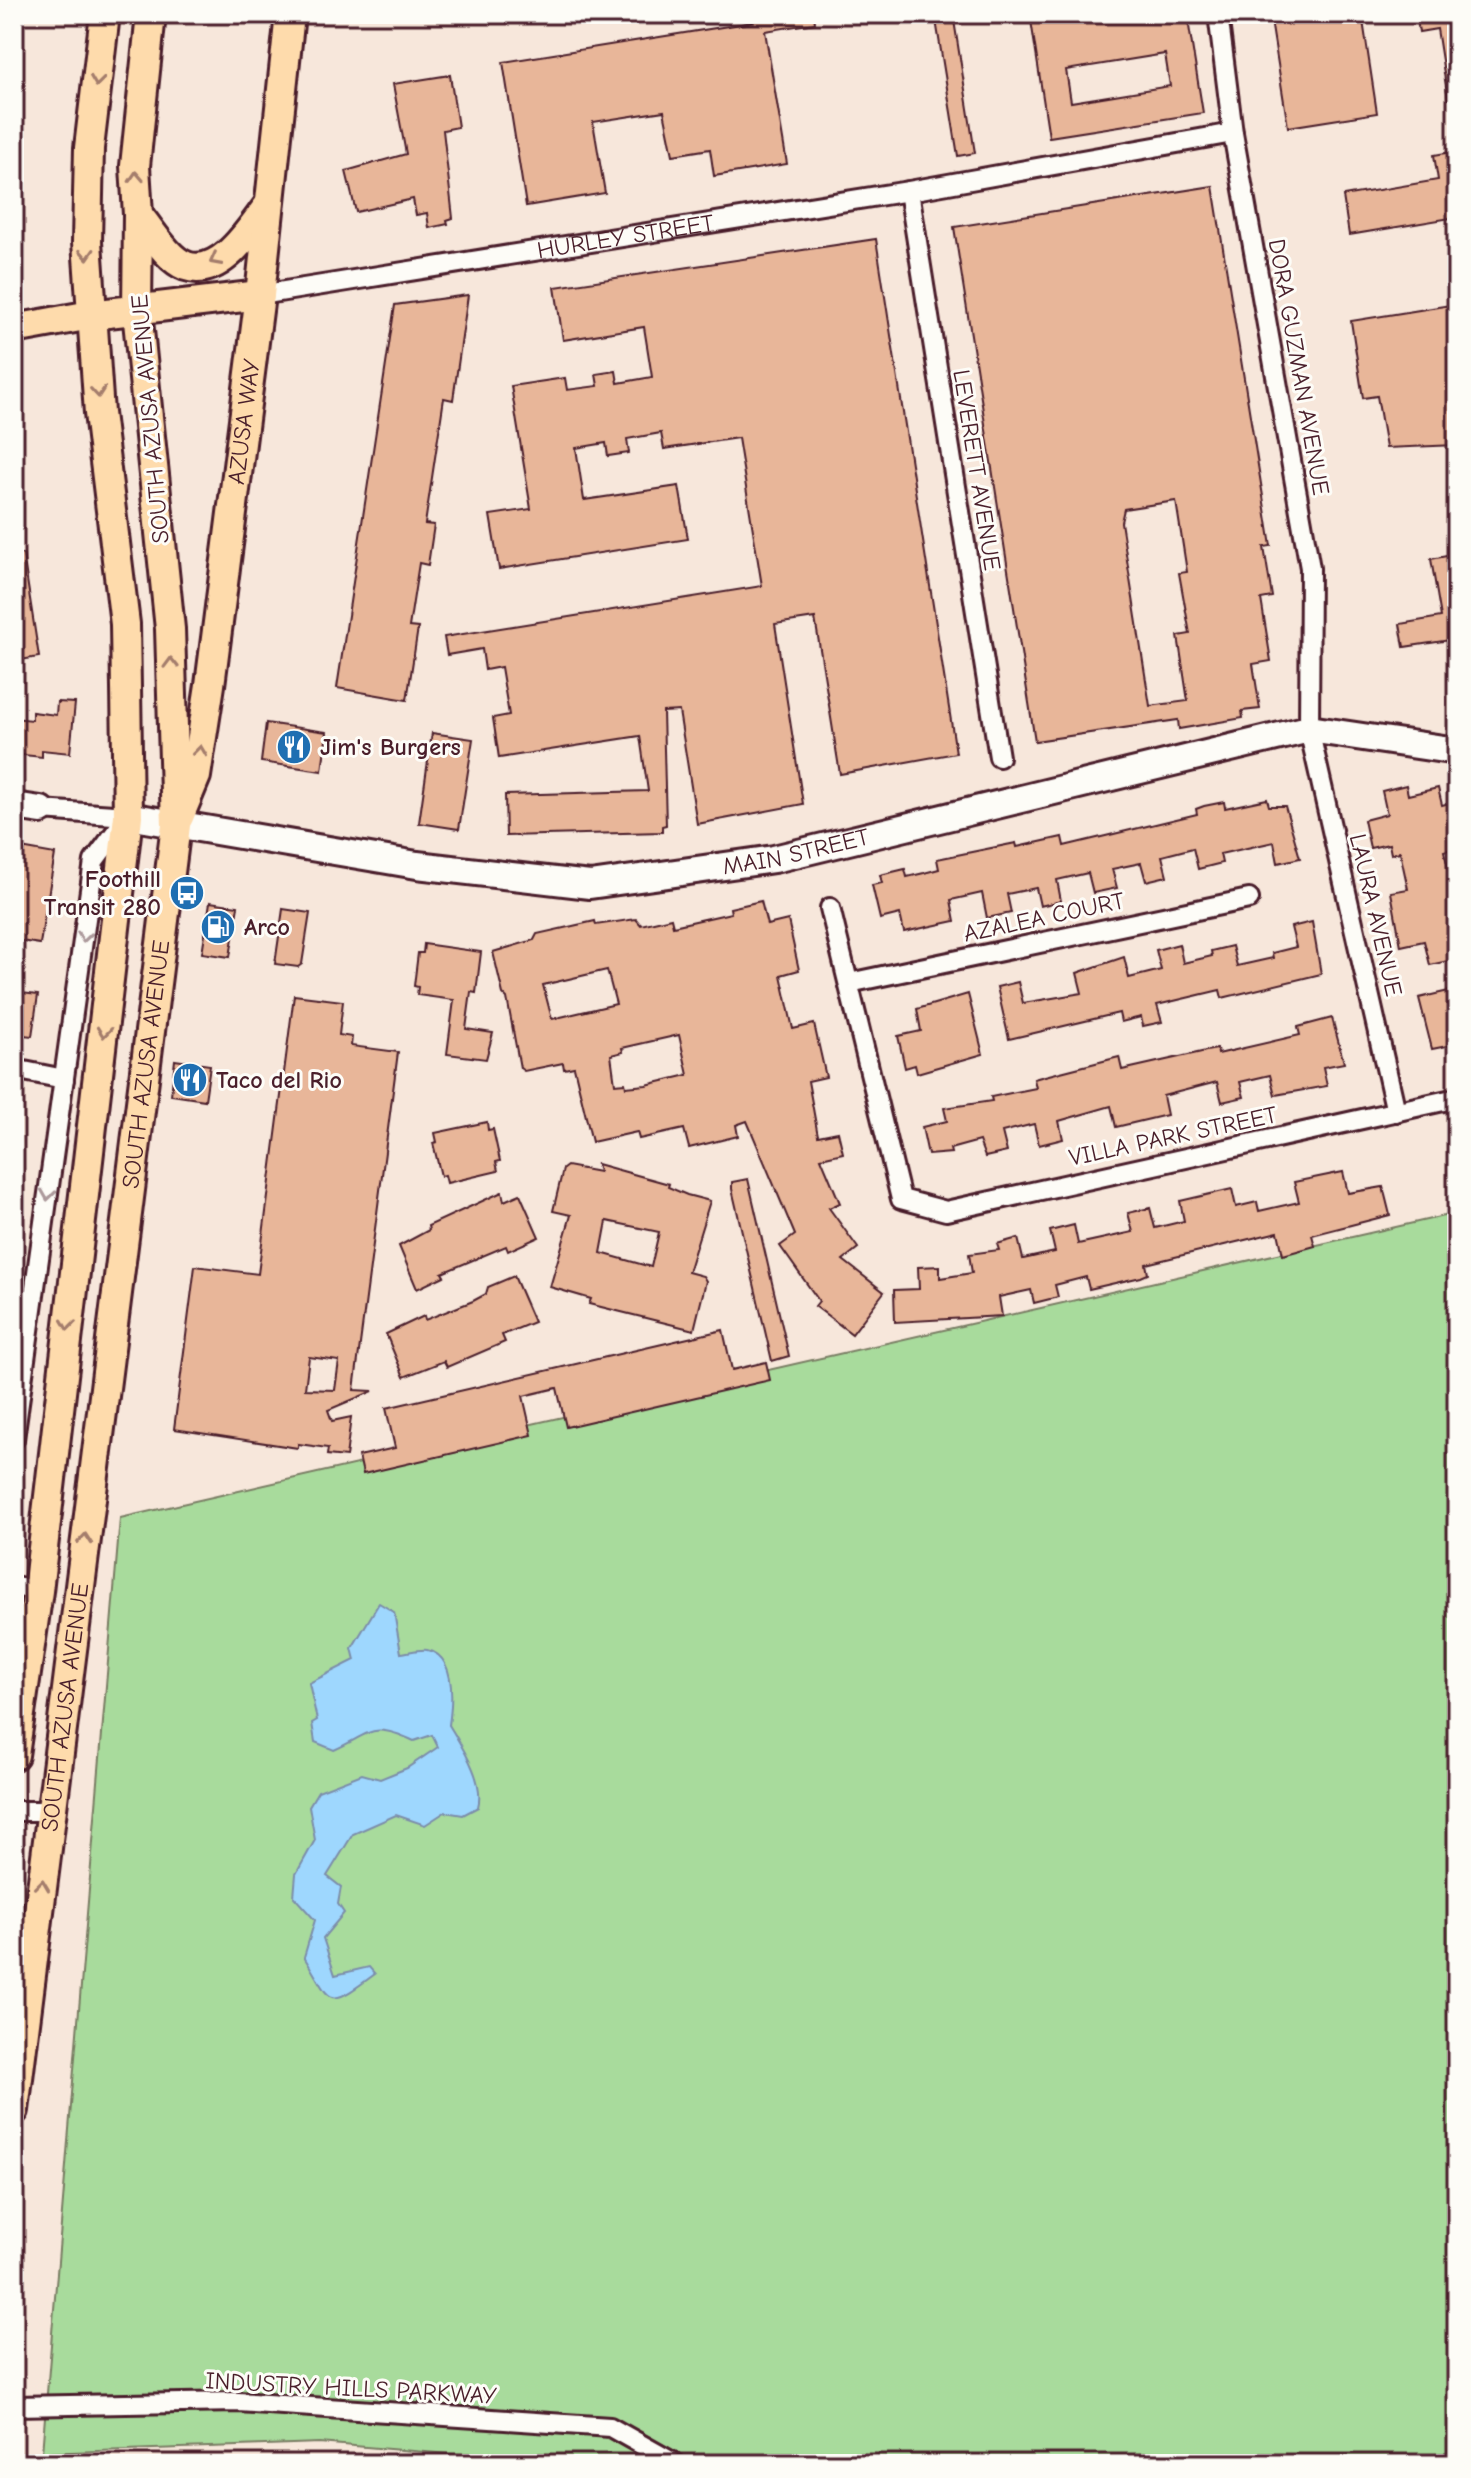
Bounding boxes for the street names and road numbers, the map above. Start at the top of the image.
street label: HURLEY STREET [535,208,716,264]
street label: DORA GUZMAN AVENUE [1263,237,1335,497]
street label: SOUTH AZUSA AVENUE [125,293,175,545]
street label: AZUSA WAY [222,357,266,486]
street label: LEVERETT AVENUE [947,367,1007,573]
street label: MAIN STREET [721,822,872,880]
street label: LAURA AVENUE [1344,831,1408,999]
street label: AZALEA COURT [961,886,1128,948]
street label: SOUTH AZUSA AVENUE [116,938,175,1190]
street label: VILLA PARK STREET [1066,1100,1280,1172]
street label: SOUTH AZUSA AVENUE [35,1581,94,1833]
street label: INDUSTRY HILLS PARKWAY [205,2366,498,2410]

